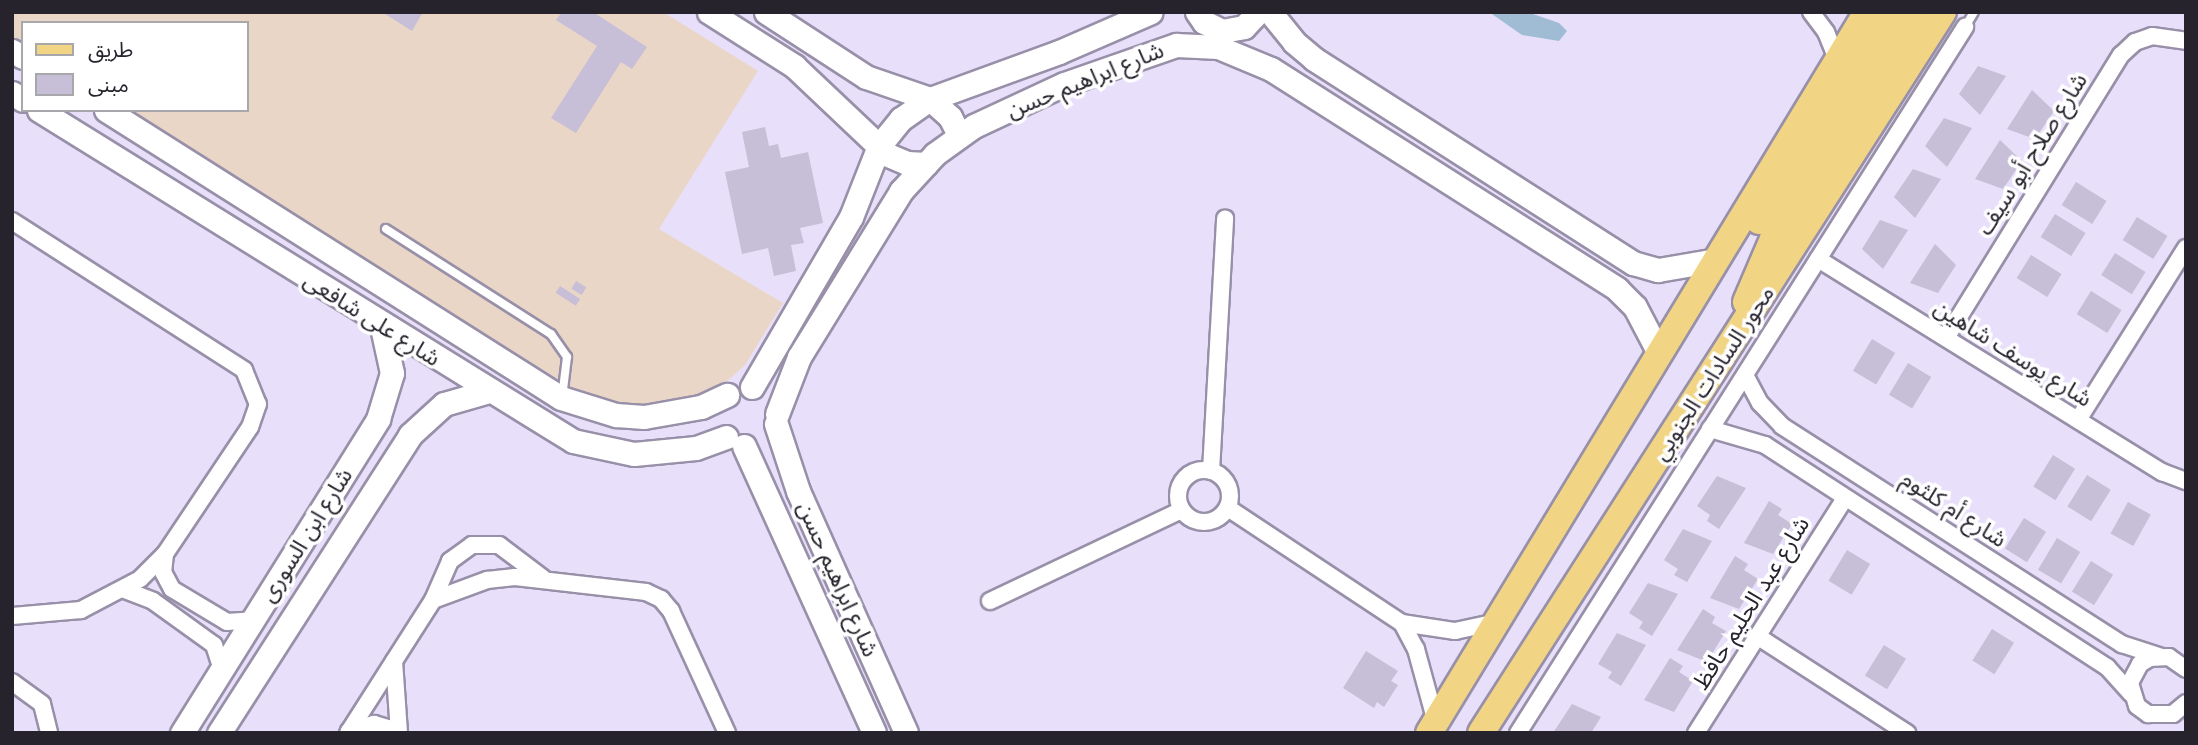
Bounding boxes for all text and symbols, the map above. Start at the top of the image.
legend [21,21,248,112]
text: طريق [88,36,133,63]
street label: شارع ابراهيم حسن [1002,36,1168,124]
street label: شارع صلاح أبو سيف [1971,68,2093,240]
text: مبنى [88,71,129,98]
street label: شارع على شافعى [299,266,445,372]
street label: محور السادات الجنوبي [1646,280,1780,466]
street label: شارع يوسف شاهين [1929,293,2097,413]
street label: شارع ابن السورى [254,463,358,607]
street label: شارع أم كلثوم [1896,465,2012,553]
street label: شارع ابراهيم حسن [791,497,885,661]
street label: شارع عبد الحليم حافظ [1687,512,1815,694]

